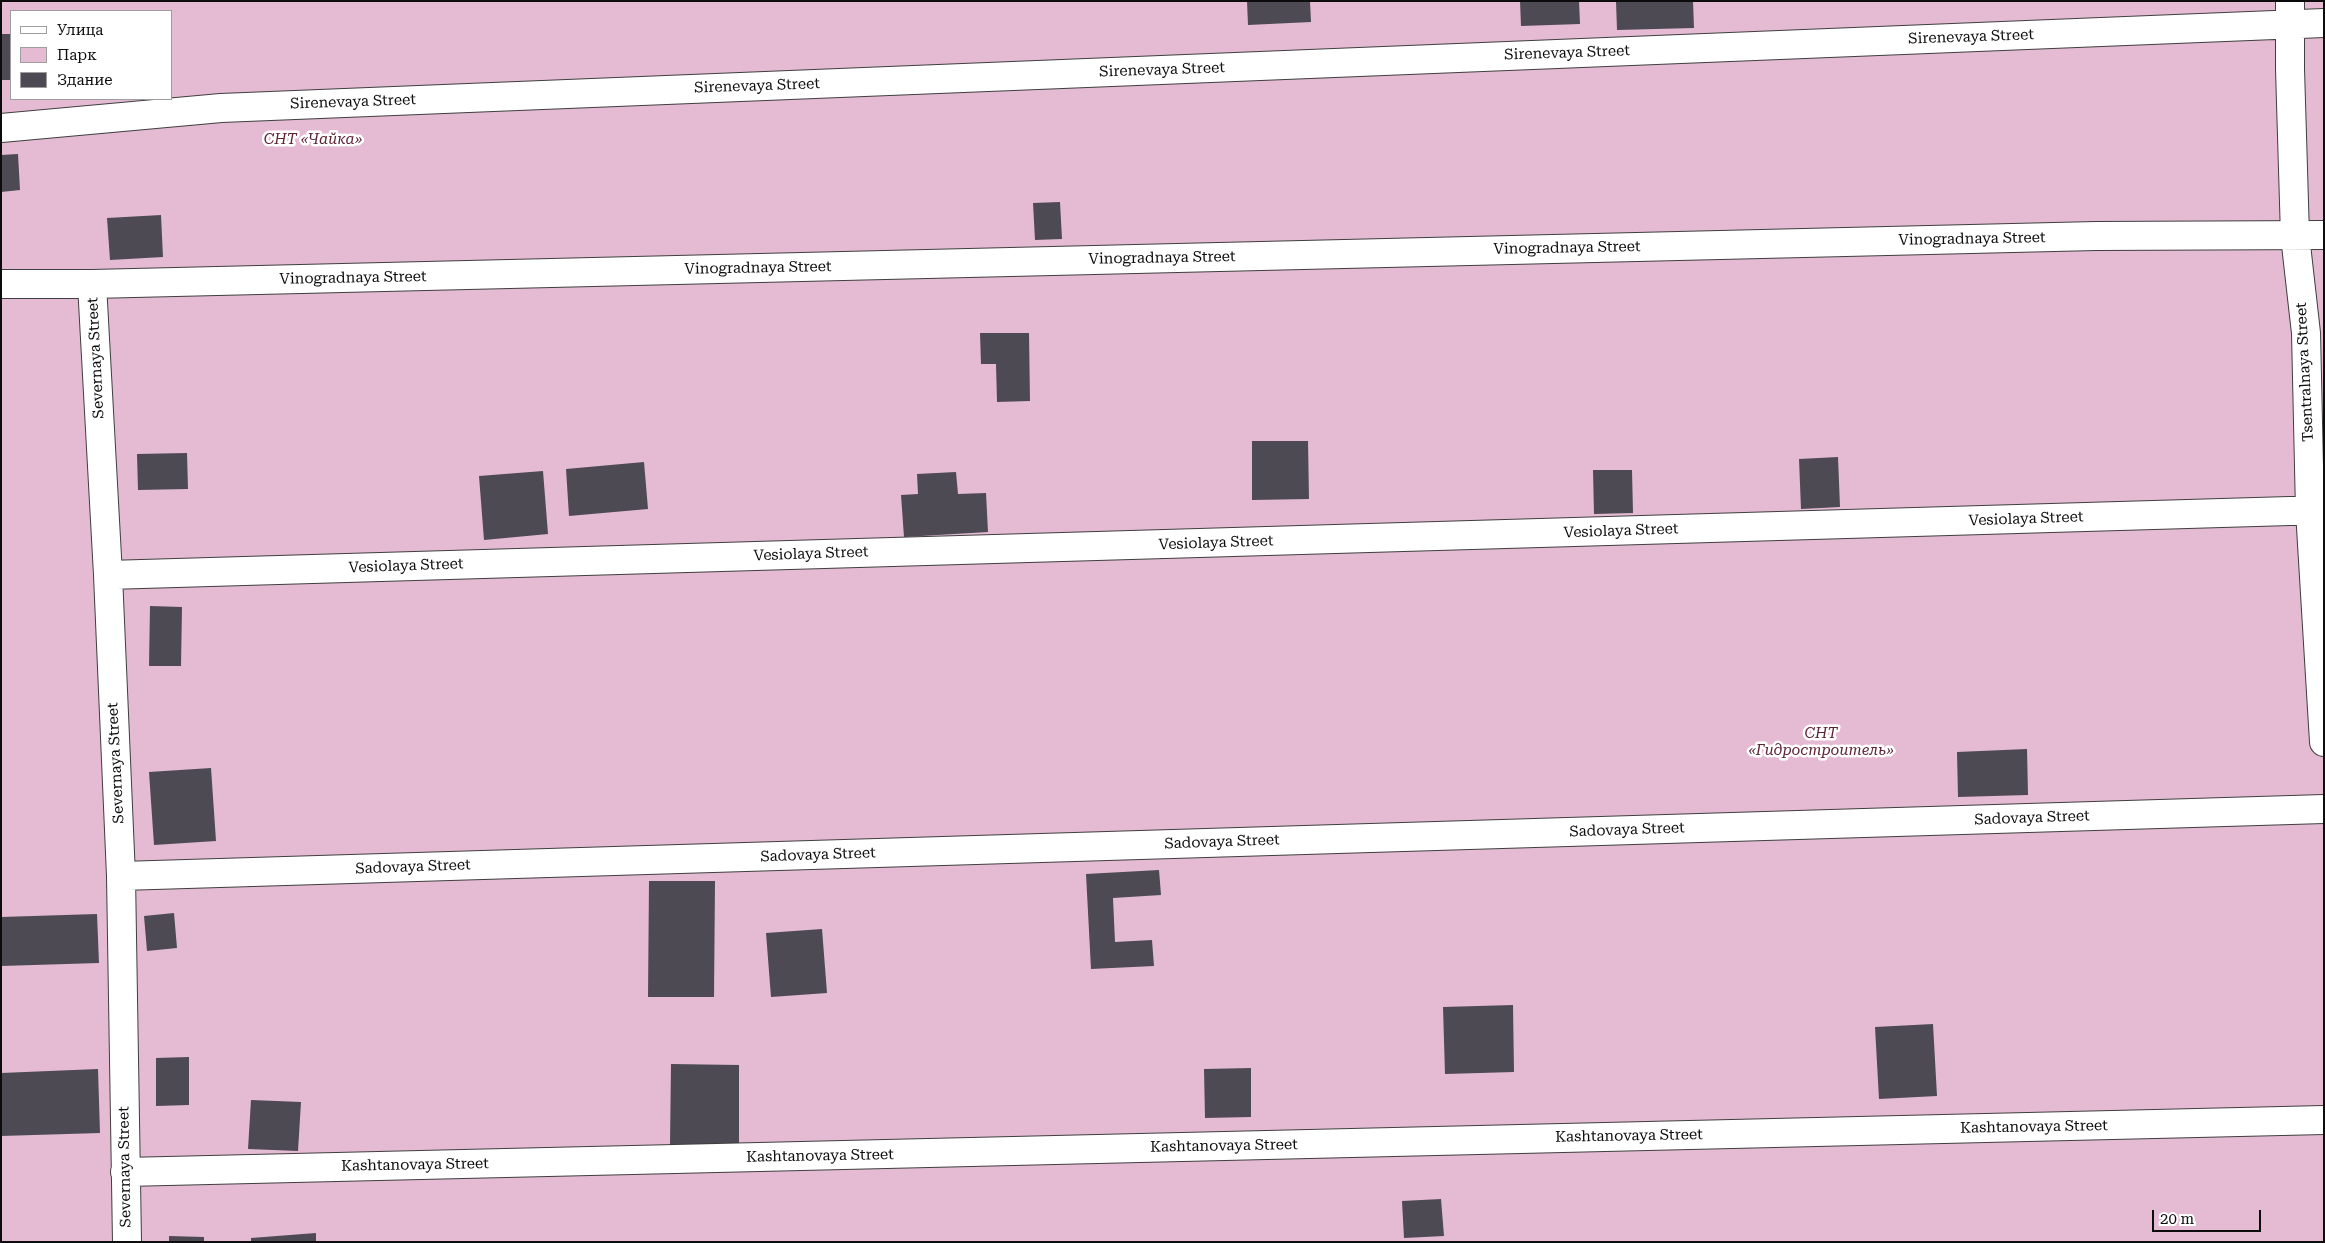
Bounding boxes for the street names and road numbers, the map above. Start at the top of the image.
street label: Sirenevaya Street [1908,26,2034,48]
street label: Sirenevaya Street [1504,42,1630,64]
street label: Sirenevaya Street [1099,59,1225,81]
street label: Sirenevaya Street [694,75,820,97]
street label: Sirenevaya Street [290,91,416,113]
street label: Vinogradnaya Street [1898,229,2046,249]
street label: Vinogradnaya Street [1493,238,1641,258]
street label: Vinogradnaya Street [1088,248,1236,268]
street label: Vinogradnaya Street [684,258,832,278]
street label: Vinogradnaya Street [279,268,427,288]
street label: Severnaya Street [84,297,108,419]
street label: Tsentralnaya Street [2292,302,2318,442]
street label: Vesiolaya Street [1968,508,2084,530]
street label: Vesiolaya Street [1563,520,1679,542]
street label: Vesiolaya Street [1158,532,1274,554]
street label: Vesiolaya Street [753,543,869,565]
street label: Vesiolaya Street [348,555,464,577]
street label: Severnaya Street [104,702,128,824]
street label: Sadovaya Street [1974,807,2090,829]
street label: Sadovaya Street [1569,819,1685,841]
street label: Sadovaya Street [1164,831,1280,853]
street label: Sadovaya Street [760,844,876,866]
street label: Sadovaya Street [355,856,471,878]
street label: Severnaya Street [115,1106,135,1228]
street label: Kashtanovaya Street [1960,1117,2108,1137]
street label: Kashtanovaya Street [1555,1126,1703,1146]
street label: Kashtanovaya Street [1150,1136,1298,1156]
street label: Kashtanovaya Street [746,1146,894,1166]
street label: Kashtanovaya Street [341,1155,489,1175]

